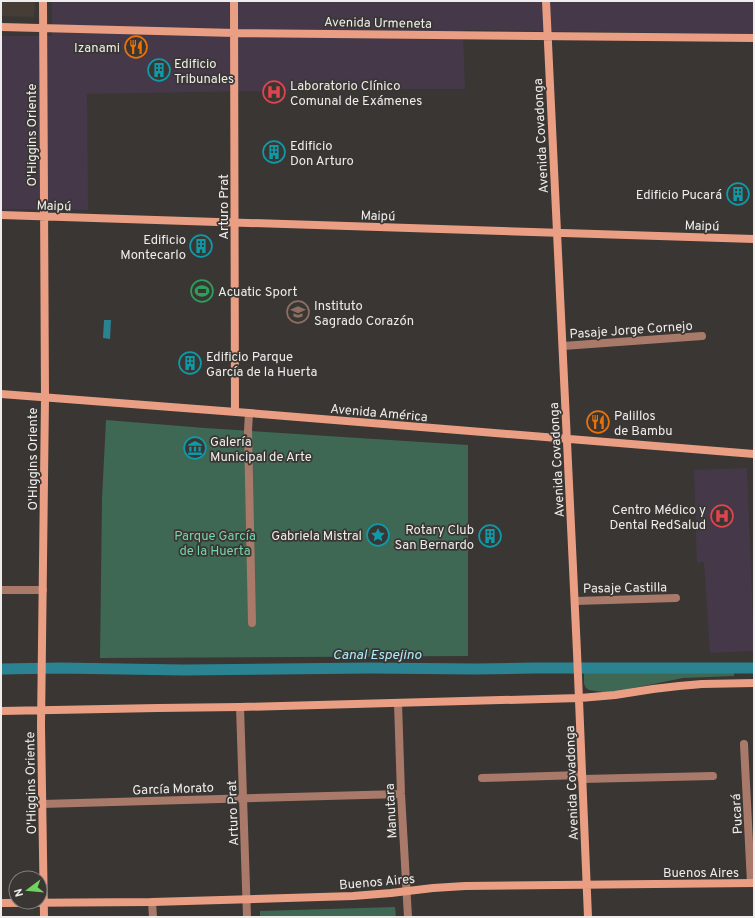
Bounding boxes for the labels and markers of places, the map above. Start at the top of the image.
restaurant icon: Izanami [123,34,149,60]
place label: Izanami [74,41,120,57]
building icon: Edificio Tribunales [146,57,172,83]
place label: Edificio Tribunales [174,57,234,88]
hospital icon: Laboratorio Clínico Comunal de Exámenes [261,79,287,105]
place label: Laboratorio Clínico Comunal de Exámenes [290,79,422,110]
building icon: Edificio Don Arturo [261,139,287,165]
place label: Edificio Don Arturo [290,139,354,170]
building icon: Edificio Pucará [725,181,751,207]
place label: Edificio Pucará [636,188,722,204]
place label: Edificio Montecarlo [120,233,186,264]
building icon: Edificio Montecarlo [188,233,214,259]
sports icon: Acuatic Sport [189,278,215,304]
place label: Acuatic Sport [218,285,297,301]
school or university icon: Instituto Sagrado Corazón [285,299,311,325]
place label: Instituto Sagrado Corazón [314,299,414,330]
building icon: Edificio Parque García de la Huerta [177,350,203,376]
place label: Edificio Parque García de la Huerta [206,350,317,381]
restaurant icon: Palillos de Bambu [585,409,611,435]
place label: Palillos de Bambu [614,409,673,440]
museum icon: Galería Municipal de Arte [182,435,208,461]
place label: Galería Municipal de Arte [210,435,312,466]
place label: Centro Médico y Dental RedSalud [609,503,706,534]
hospital icon: Centro Médico y Dental RedSalud [709,503,735,529]
place icon: Gabriela Mistral [365,522,391,548]
place label: Rotary Club San Bernardo [394,523,474,554]
building icon: Rotary Club San Bernardo [477,523,503,549]
place label: Gabriela Mistral [271,529,362,545]

